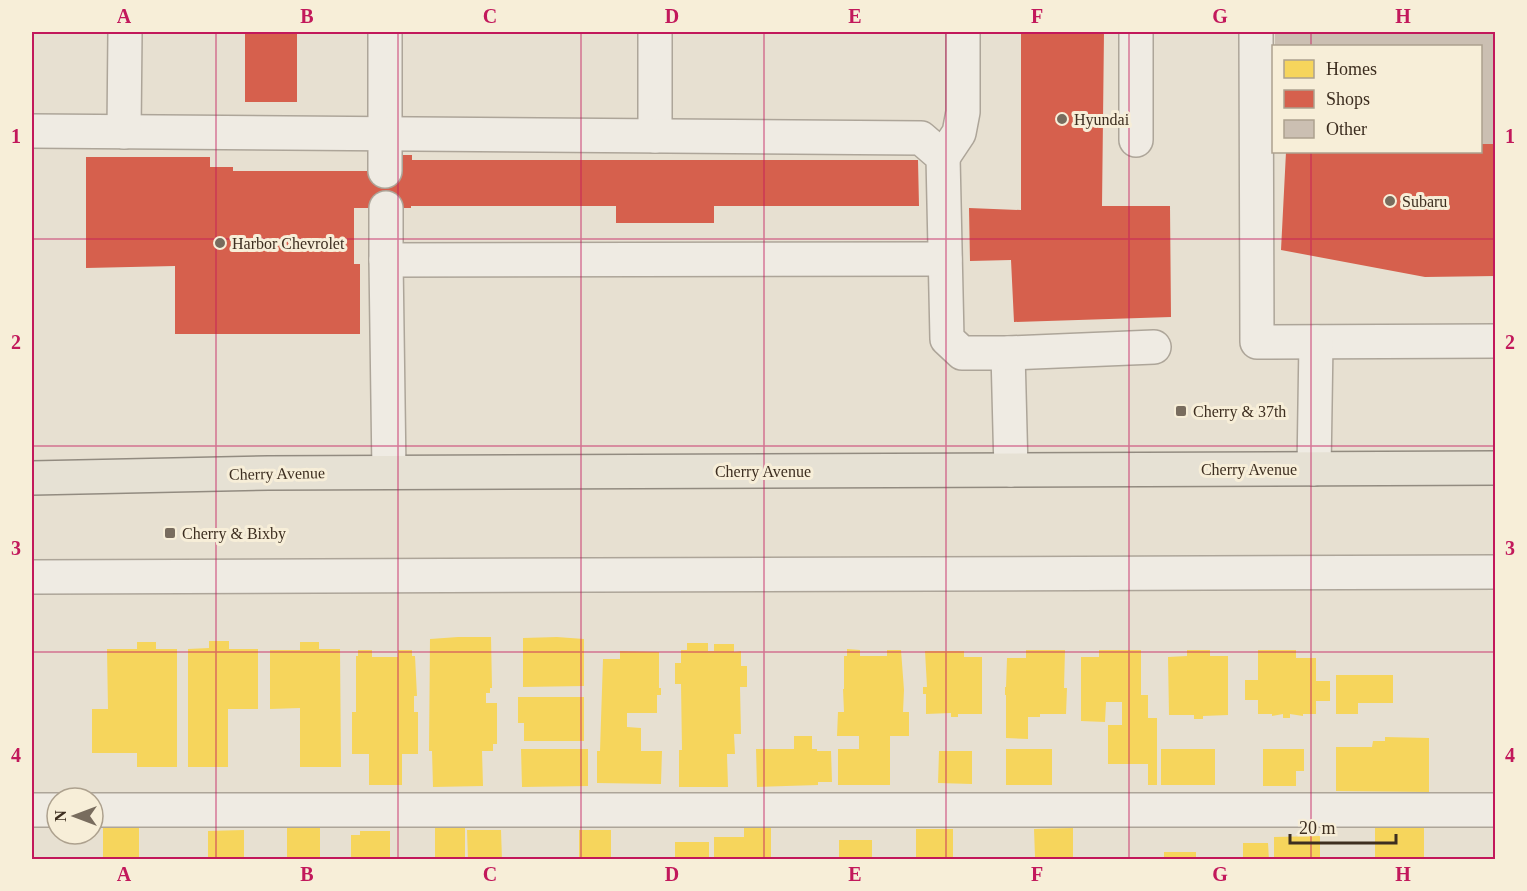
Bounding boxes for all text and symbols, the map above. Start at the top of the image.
text: A [117,5,132,27]
text: B [300,5,314,27]
text: C [483,5,497,27]
text: D [665,5,679,27]
text: E [848,5,862,27]
text: F [1031,5,1043,27]
text: G [1212,5,1228,27]
text: H [1395,5,1411,27]
legend [1272,45,1482,153]
text: Homes [1326,59,1377,79]
text: Shops [1326,89,1370,109]
place label: Hyundai [1074,111,1130,129]
marker: Hyundai [1055,112,1069,126]
text: Other [1326,119,1367,139]
text: 1 [11,125,21,147]
text: 1 [1505,125,1515,147]
place label: Subaru [1402,193,1447,210]
marker: Subaru [1383,194,1397,208]
place label: Harbor Chevrolet [232,235,345,252]
marker: Harbor Chevrolet [213,236,227,250]
text: 2 [11,331,21,353]
text: 2 [1505,331,1515,353]
place label: Cherry & 37th [1193,403,1286,421]
marker: Cherry & 37th [1174,404,1188,418]
street label: Cherry Avenue [1201,461,1297,479]
street label: Cherry Avenue [715,463,811,481]
street label: Cherry Avenue [229,464,325,484]
place label: Cherry & Bixby [182,525,286,543]
marker: Cherry & Bixby [163,526,177,540]
text: 3 [11,537,21,559]
text: 3 [1505,537,1515,559]
text: 4 [11,744,21,766]
text: 4 [1505,744,1515,766]
north arrow [45,786,105,846]
scale bar [1290,807,1396,845]
text: N [52,810,69,822]
text: 20 m [1299,818,1336,838]
text: A [117,863,132,885]
text: B [300,863,314,885]
text: C [483,863,497,885]
text: D [665,863,679,885]
text: E [848,863,862,885]
text: F [1031,863,1043,885]
text: G [1212,863,1228,885]
text: H [1395,863,1411,885]

